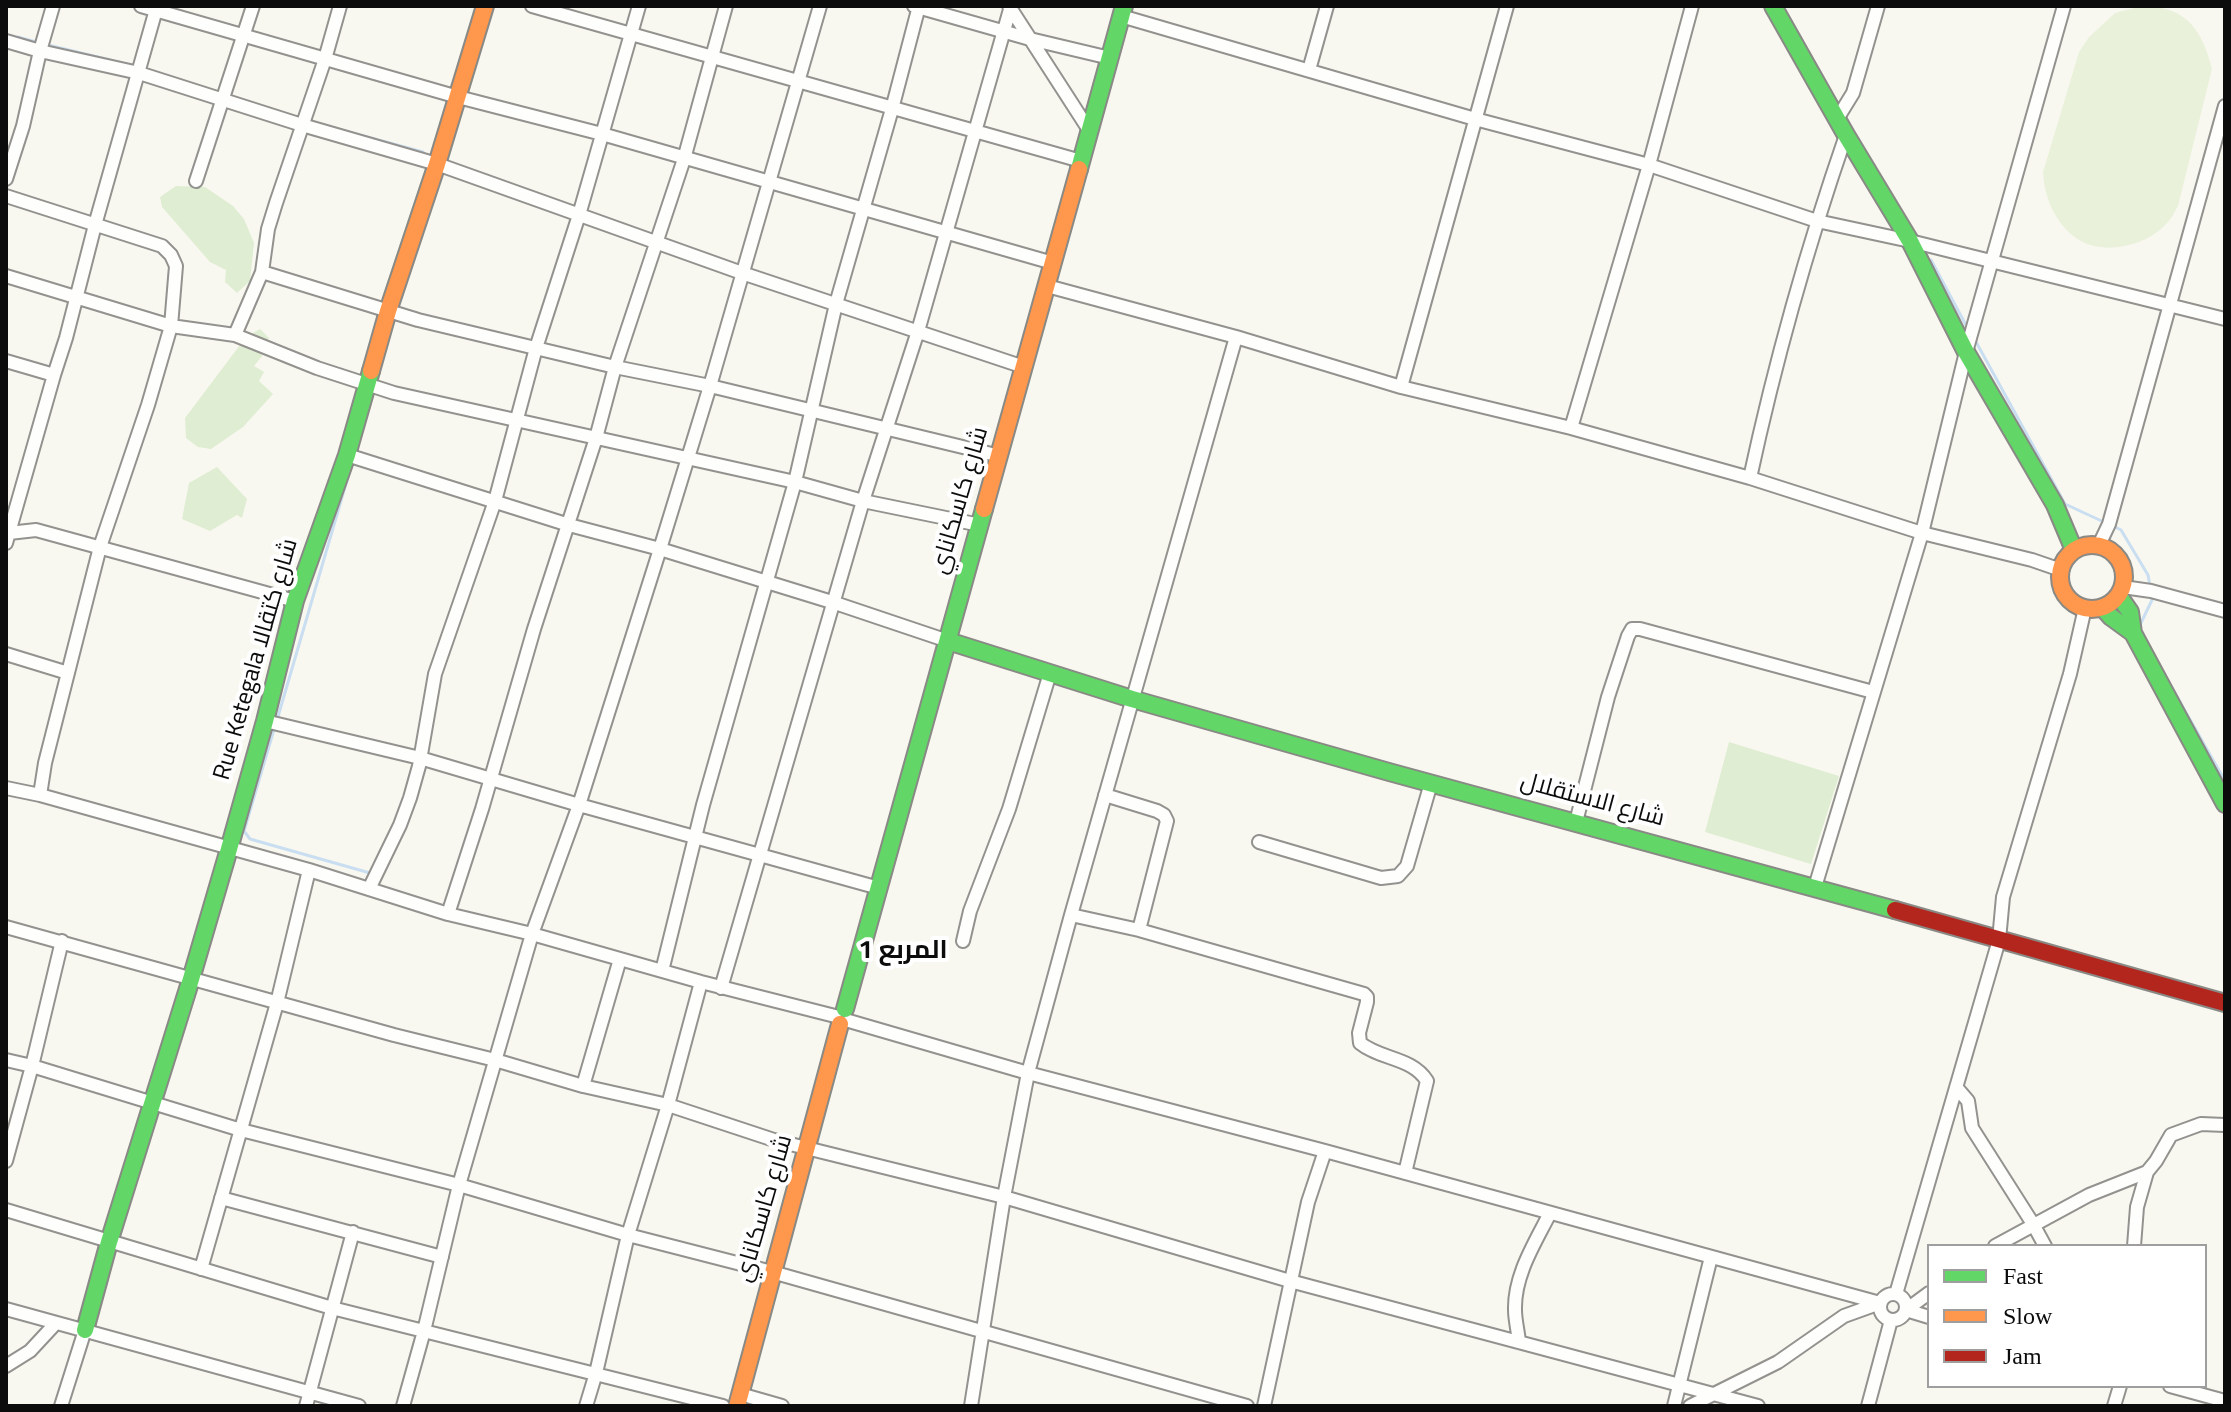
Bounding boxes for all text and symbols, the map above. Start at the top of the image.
street label: شارع كاسكاناي [927,424,997,578]
street label: Rue Ketegala شارع كتقالا [210,536,306,784]
street label: شارع الاستقلال [1517,769,1667,835]
district label: المربع 1 [858,937,948,969]
street label: شارع كاسكاناي [731,1132,801,1286]
legend [1927,1244,2207,1388]
text: Fast [2003,1263,2043,1289]
text: Slow [2003,1303,2052,1329]
text: Jam [2003,1343,2042,1369]

